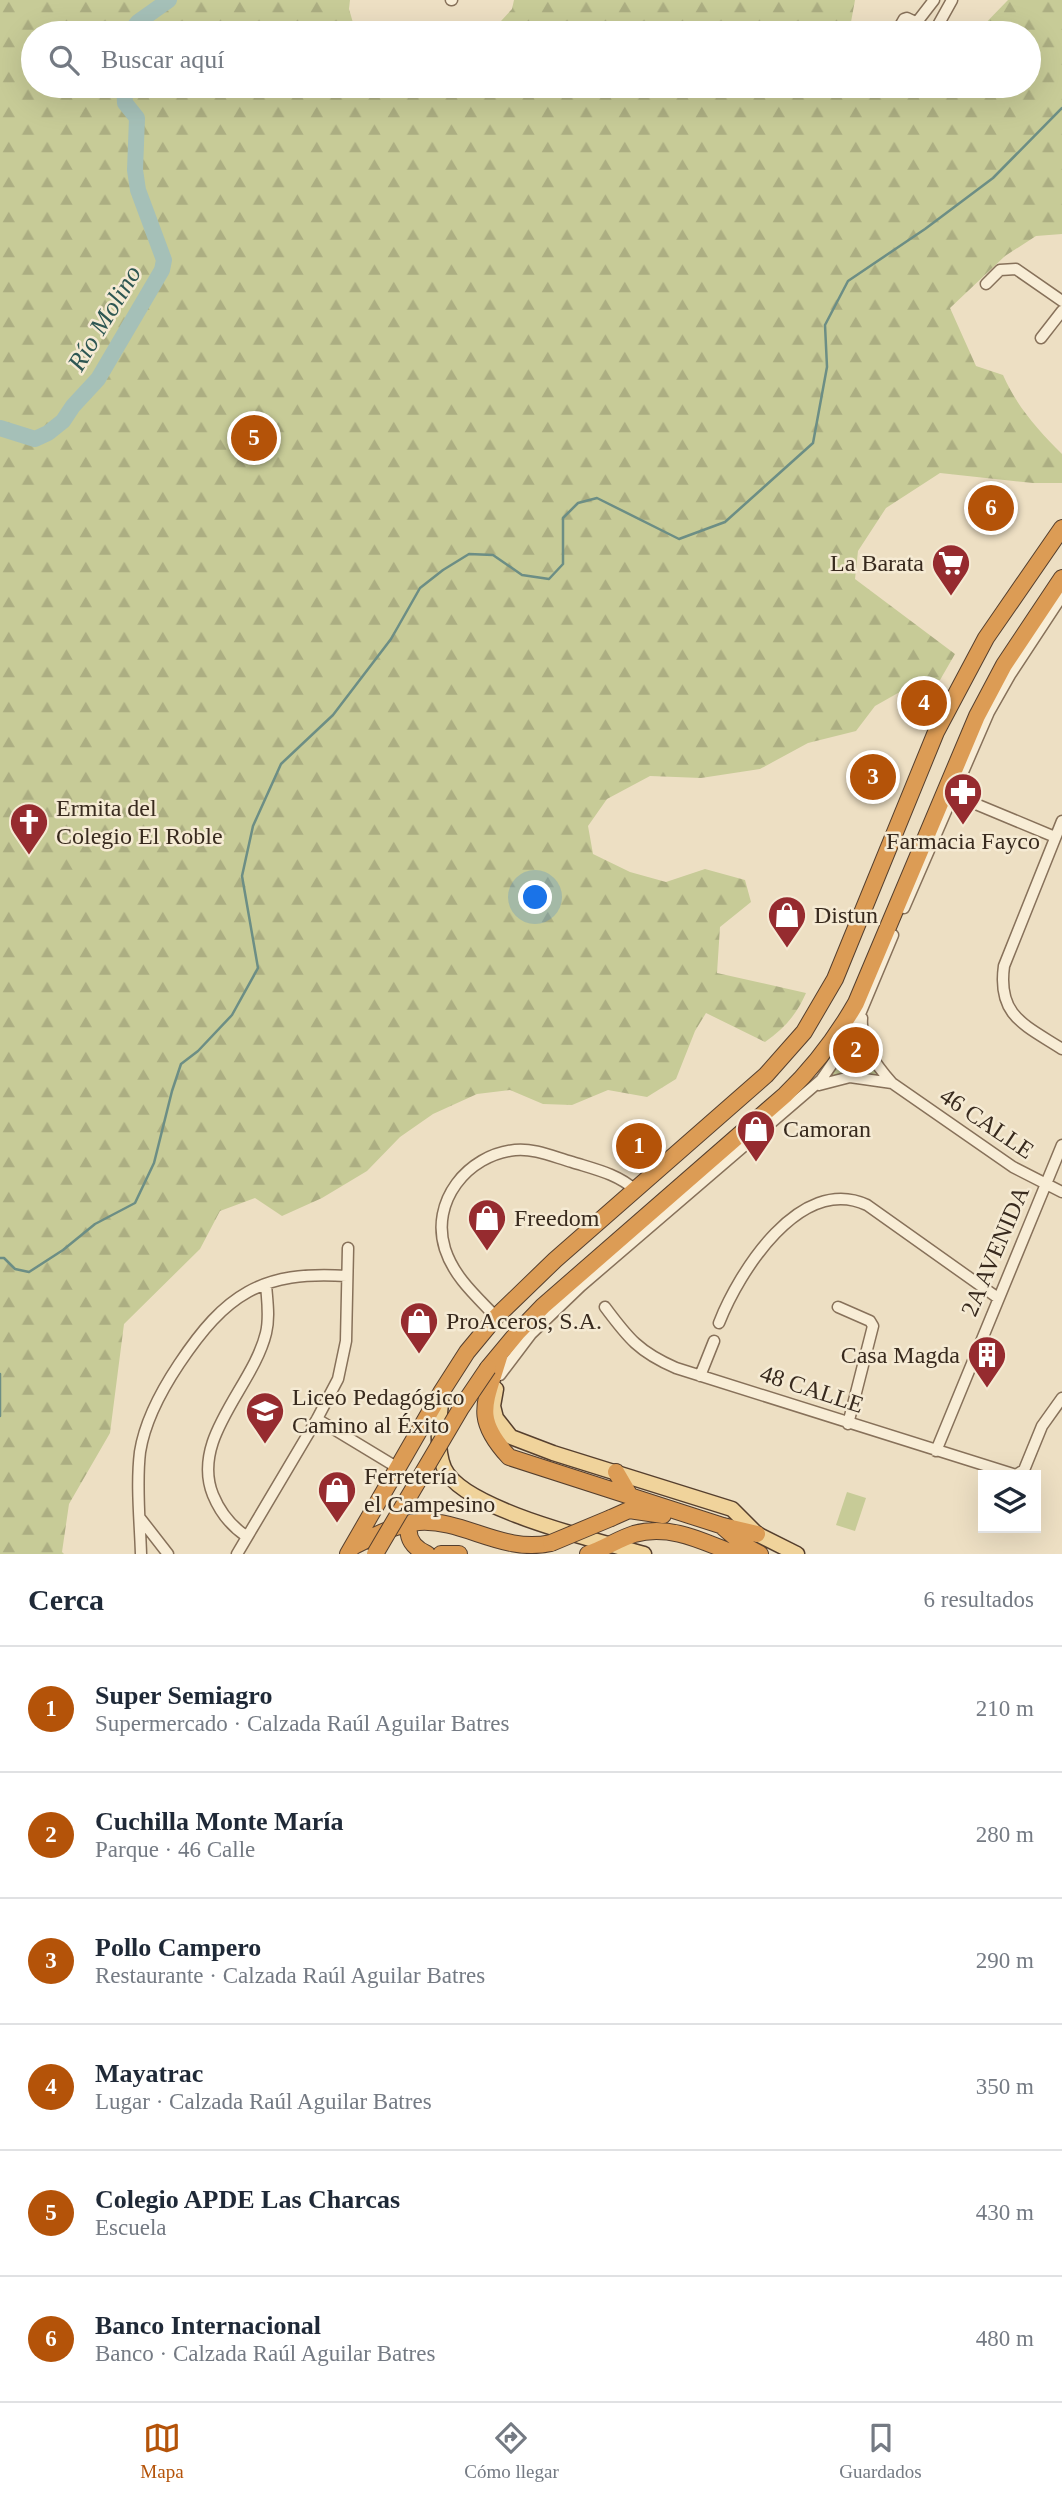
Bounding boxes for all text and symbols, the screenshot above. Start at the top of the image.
search box [21,21,1041,98]
icon: search [45,41,83,79]
text: Buscar aquí [101,45,224,74]
water label: Río Molino [61,260,147,377]
pin: 5 [231,412,277,464]
pin: 6 [968,482,1014,534]
supermarket icon: La Barata [930,542,972,597]
place label: La Barata [830,550,924,576]
pin: 4 [901,677,947,729]
pin: 3 [850,751,896,803]
pharmacy icon: Farmacia Fayco [942,771,984,826]
place label: Ermita del Colegio El Roble [56,795,223,849]
church icon: Ermita del Colegio El Roble [8,801,50,856]
place label: Farmacia Fayco [886,828,1040,854]
your location [518,880,552,914]
shop icon: Distun [766,894,808,949]
place label: Distun [814,902,878,928]
pin: 2 [833,1024,879,1076]
street label: 46 CALLE [935,1082,1039,1164]
shop icon: Camoran [735,1108,777,1163]
place label: Camoran [783,1116,871,1142]
pin: 1 [616,1120,662,1172]
street label: 2A AVENIDA [956,1181,1034,1320]
shop icon: Freedom [466,1197,508,1252]
place label: Freedom [514,1205,600,1231]
shop icon: ProAceros, S.A. [398,1300,440,1355]
place label: ProAceros, S.A. [446,1308,602,1334]
building icon: Casa Magda [966,1334,1008,1389]
place label: Casa Magda [841,1342,960,1368]
street label: 48 CALLE [757,1360,867,1418]
place label: Liceo Pedagógico Camino al Éxito [292,1384,465,1438]
school or university icon: Liceo Pedagógico Camino al Éxito [244,1390,286,1445]
place label: Ferretería el Campesino [364,1463,495,1517]
shop icon: Ferretería el Campesino [316,1469,358,1524]
map controls [978,1470,1041,1533]
button: layers [978,1470,1041,1533]
text: Cerca [28,1583,104,1616]
text: 6 resultados [923,1587,1034,1612]
text: Super Semiagro [95,1681,272,1710]
text: 1 [45,1696,57,1721]
text: 210 m [976,1696,1034,1721]
text: Supermercado · Calzada Raúl Aguilar Batres [95,1711,510,1736]
text: Cuchilla Monte María [95,1807,343,1836]
text: 2 [45,1822,57,1847]
text: 280 m [976,1822,1034,1847]
text: Parque · 46 Calle [95,1837,255,1862]
text: Pollo Campero [95,1933,261,1962]
text: 3 [45,1948,57,1973]
text: 290 m [976,1948,1034,1973]
text: Restaurante · Calzada Raúl Aguilar Batres [95,1963,485,1988]
text: Mayatrac [95,2059,203,2088]
text: 4 [45,2074,57,2099]
text: 350 m [976,2074,1034,2099]
text: Lugar · Calzada Raúl Aguilar Batres [95,2089,432,2114]
text: Colegio APDE Las Charcas [95,2185,400,2214]
text: 5 [45,2200,57,2225]
text: 430 m [976,2200,1034,2225]
text: Escuela [95,2215,167,2240]
text: Banco Internacional [95,2311,321,2340]
text: 6 [45,2326,57,2351]
text: 480 m [976,2326,1034,2351]
text: Banco · Calzada Raúl Aguilar Batres [95,2341,435,2366]
tab: Mapa [140,2419,184,2483]
tab: Cómo llegar [464,2419,559,2483]
tab: Guardados [839,2419,922,2483]

